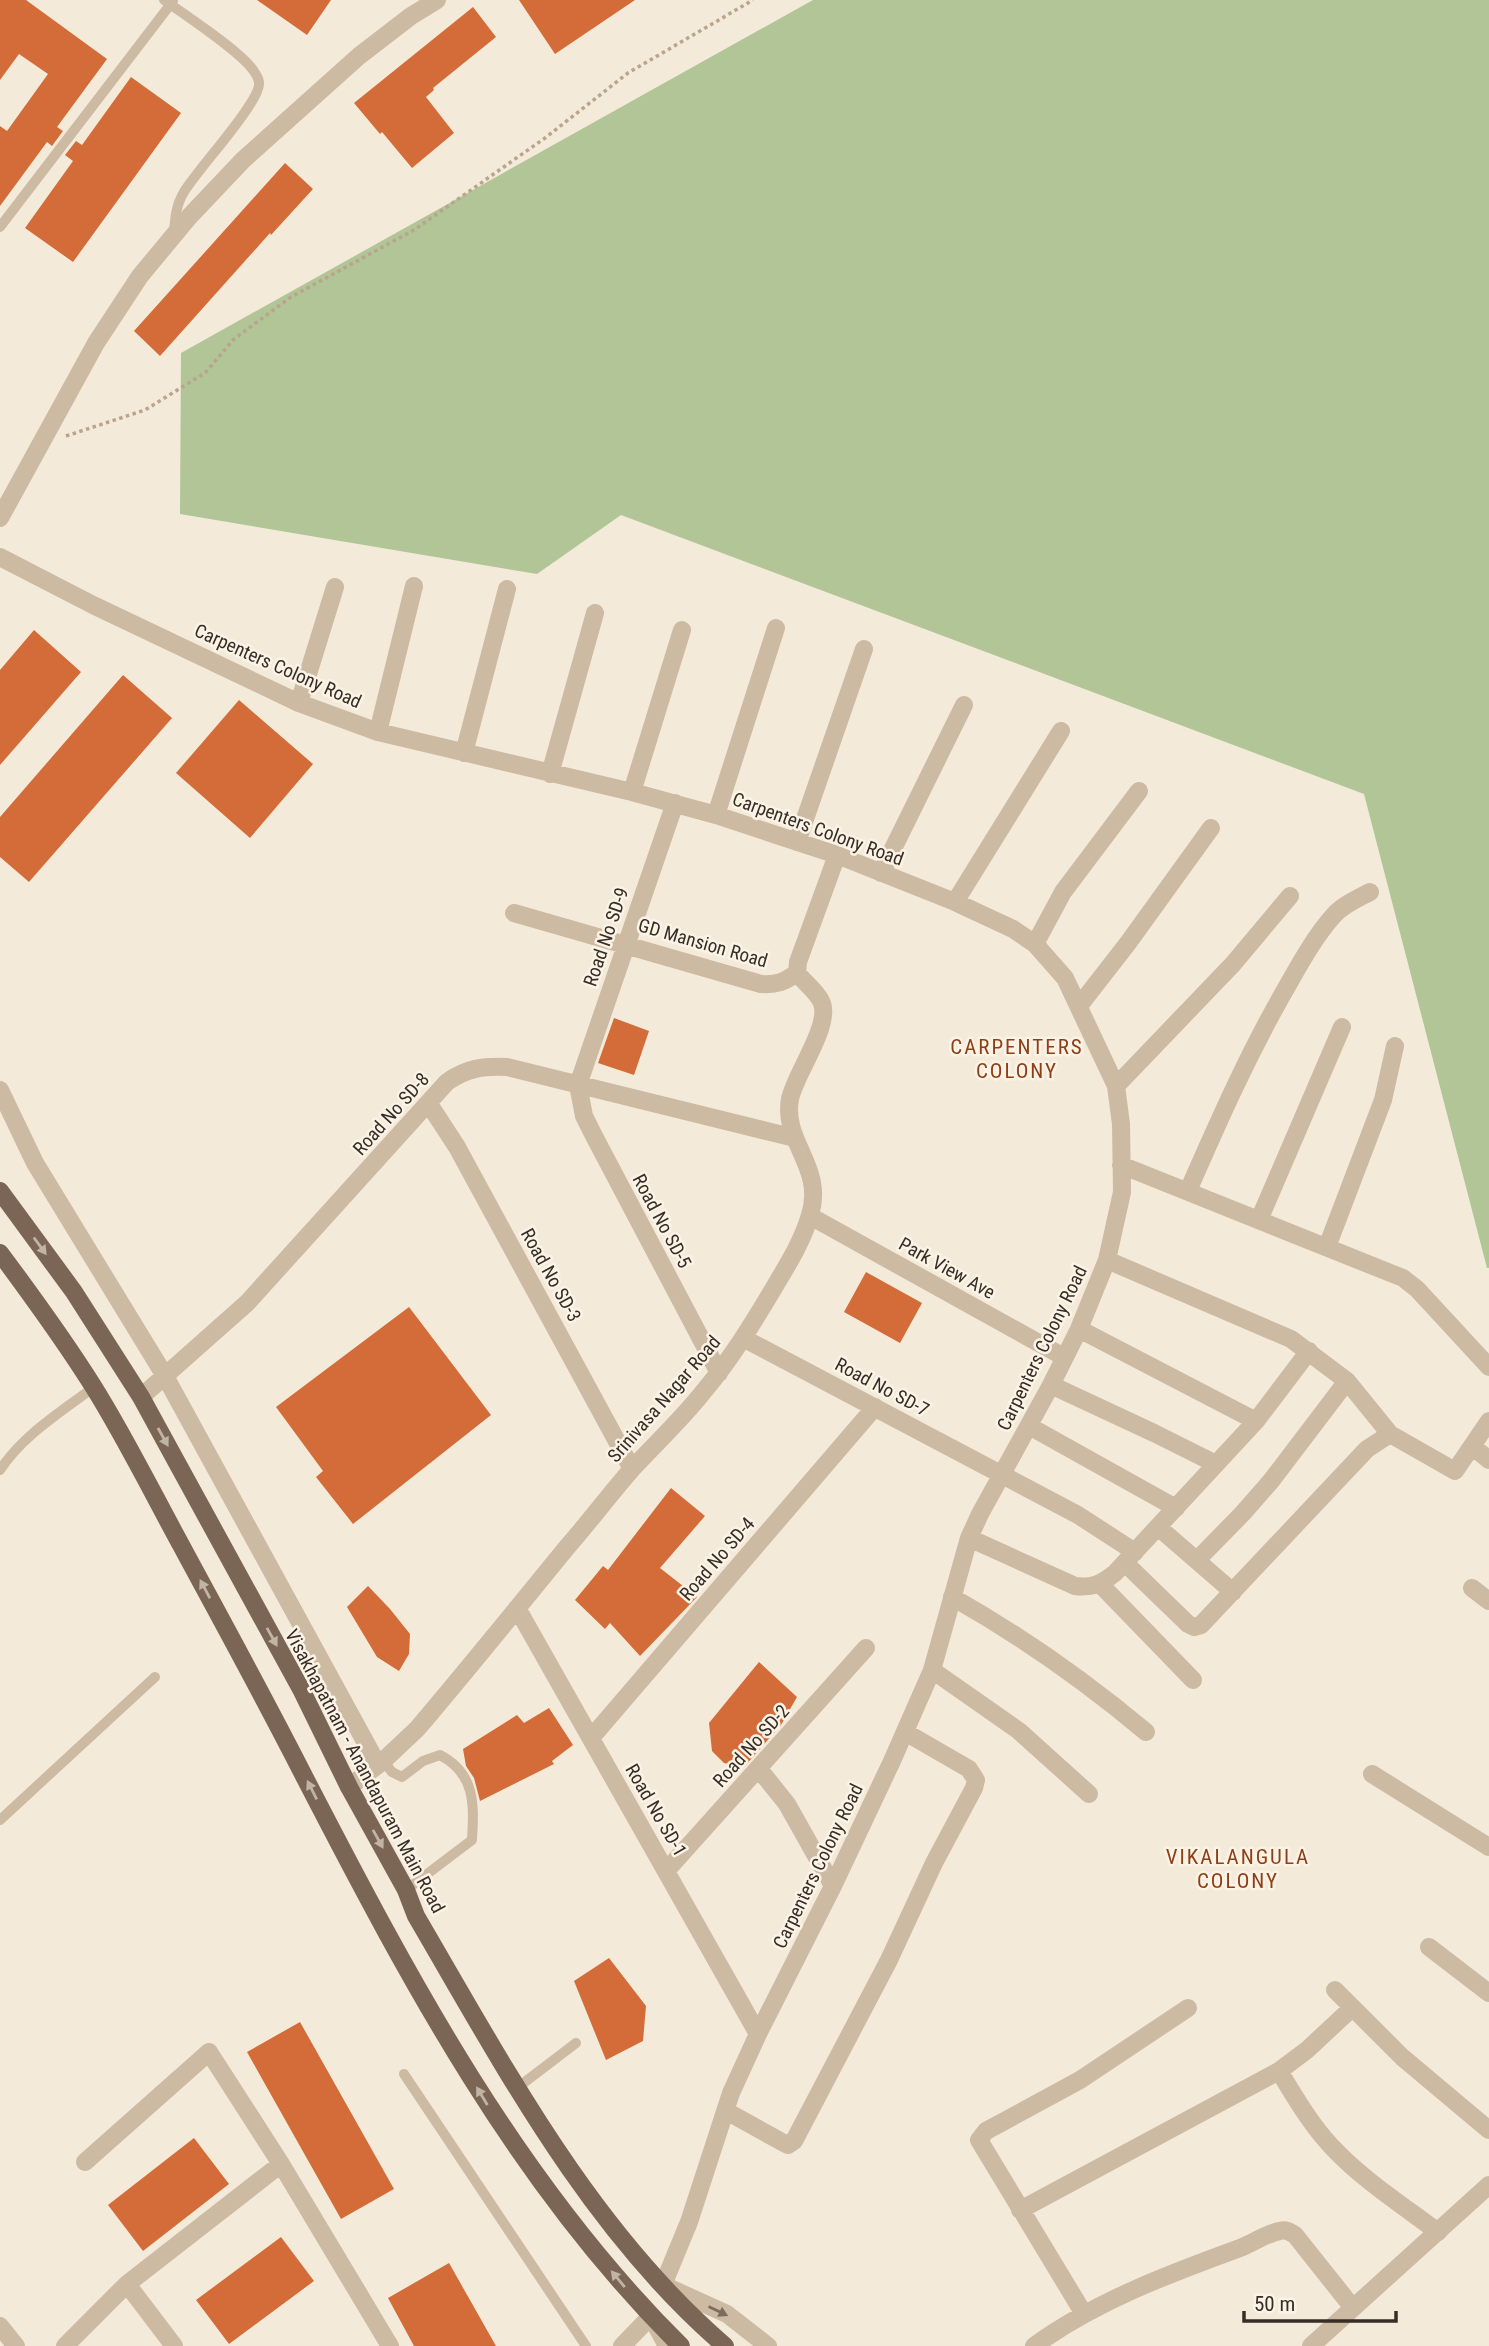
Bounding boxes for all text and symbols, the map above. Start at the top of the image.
street label: Carpenters Colony Road [191,619,365,713]
street label: Carpenters Colony Road [729,787,907,871]
street label: Road No SD-9 [578,885,634,989]
street label: GD Mansion Road [636,914,770,972]
district label: CARPENTERS COLONY [950,1035,1084,1083]
street label: Road No SD-8 [348,1068,434,1160]
street label: Road No SD-5 [628,1170,696,1272]
street label: Road No SD-3 [516,1224,586,1326]
street label: Park View Ave [895,1232,999,1304]
one-way arrow [33,1237,47,1255]
street label: Carpenters Colony Road [992,1262,1092,1434]
street label: Srinivasa Nagar Road [603,1331,725,1467]
street label: Road No SD-7 [831,1353,933,1421]
one-way arrow [157,1428,169,1447]
street label: Road No SD-4 [675,1513,759,1605]
one-way arrow [199,1580,211,1599]
street label: Visakhapatnam - Anandapuram Main Road [280,1625,450,1917]
one-way arrow [266,1627,278,1647]
street label: Road No SD-2 [708,1700,794,1792]
street label: Road No SD-1 [620,1760,692,1860]
street label: Carpenters Colony Road [768,1780,868,1952]
one-way arrow [306,1781,318,1800]
one-way arrow [372,1829,384,1848]
district label: VIKALANGULA COLONY [1166,1845,1310,1893]
one-way arrow [476,2087,488,2106]
one-way arrow [610,2270,625,2288]
scale bar [1244,2280,1396,2324]
text: 50 m [1254,2292,1295,2316]
one-way arrow [709,2304,729,2316]

